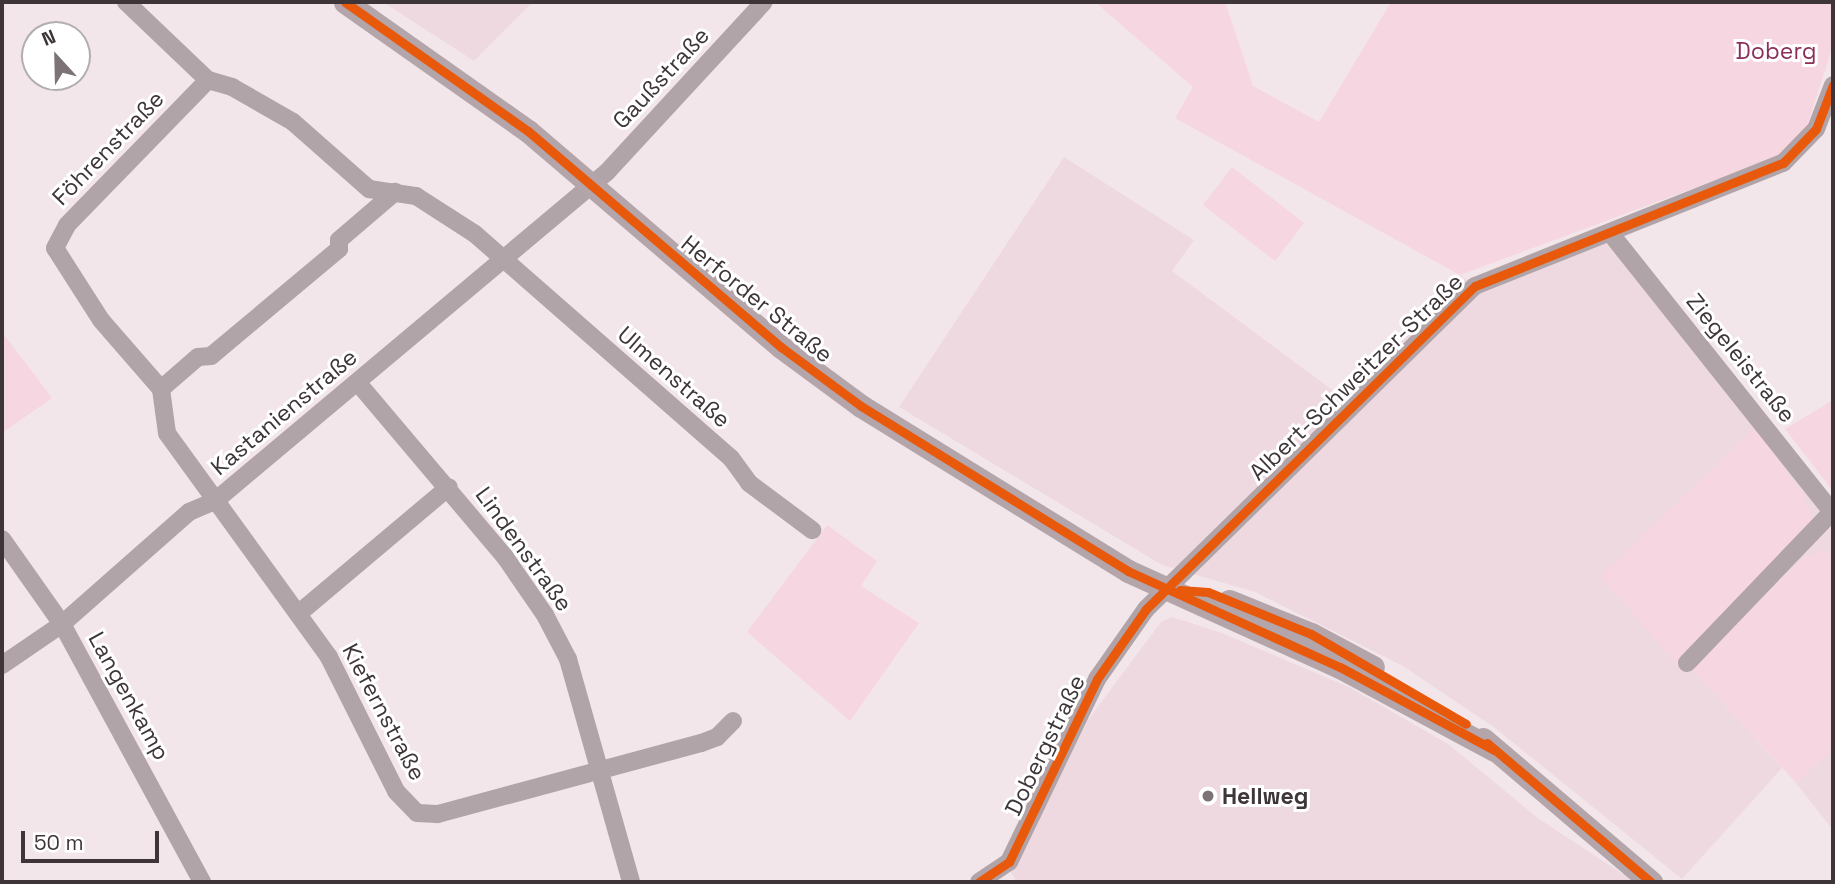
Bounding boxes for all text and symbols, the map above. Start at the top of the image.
north arrow [21,21,91,91]
street label: Gaußstraße [607,22,715,134]
text: N [38,24,59,52]
park label: Doberg [1736,37,1816,65]
street label: Föhrenstraße [46,85,170,211]
street label: Herforder Straße [676,230,838,368]
street label: Albert-Schweitzer-Straße [1244,268,1468,486]
street label: Ziegeleistraße [1681,288,1801,428]
street label: Ulmenstraße [612,321,736,433]
street label: Kastanienstraße [205,343,363,481]
street label: Lindenstraße [470,481,578,617]
street label: Langenkamp [82,627,176,765]
street label: Kiefernstraße [336,639,432,785]
street label: Dobergstraße [999,670,1091,820]
place label: Hellweg [1222,782,1309,810]
marker: Hellweg [1200,788,1216,804]
scale bar [24,818,163,862]
text: 50 m [34,829,84,856]

